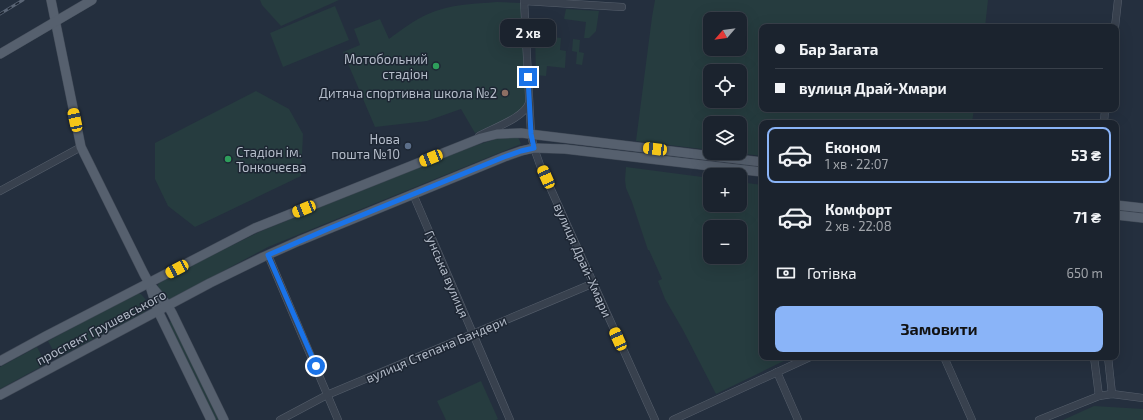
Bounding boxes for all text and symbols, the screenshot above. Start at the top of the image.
north arrow [703,12,747,56]
map controls [703,12,747,264]
callout: 2 хв [500,19,556,47]
text: 2 хв [515,25,541,41]
text: Бар Загата [799,40,878,58]
place label: Мотобольний стадіон [344,51,428,82]
marker: Мотобольний стадіон [431,61,441,71]
button: locate [703,64,747,108]
route end [519,68,537,86]
text: вулиця Драй-Хмари [799,79,947,97]
place label: Дитяча спортивна школа №2 [319,85,497,101]
marker: Дитяча спортивна школа №2 [500,88,510,98]
car [67,107,83,133]
button: layers [703,116,747,160]
place label: Нова пошта №10 [331,131,400,162]
icon: car [777,137,813,173]
text: Економ [825,138,881,156]
marker: Нова пошта №10 [403,141,413,151]
car [642,142,668,156]
place label: Стадіон ім. Тонкочеєва [236,144,306,175]
text: 53 ₴ [1071,146,1101,164]
car [418,148,444,168]
marker: Стадіон ім. Тонкочеєва [223,154,233,164]
text: 1 хв · 22:07 [825,156,888,172]
car [536,164,556,190]
button: + [703,168,747,212]
car [291,199,317,219]
icon: car [777,199,813,235]
street label: вулиця Драй-Хмари [551,200,615,320]
text: Комфорт [825,200,892,218]
text: 71 ₴ [1073,208,1101,226]
text: 2 хв · 22:08 [825,218,892,234]
button: − [703,220,747,264]
street label: Гунська вулиця [421,228,473,320]
car [164,258,190,280]
icon: cash [775,262,797,284]
text: Готівка [807,264,857,282]
text: 650 m [1066,265,1103,281]
street label: проспект Грушевського [33,286,169,368]
button: Замовити [775,306,1103,352]
street label: вулиця Степана Бандери [363,312,509,386]
car [608,326,628,352]
route start [307,357,325,375]

